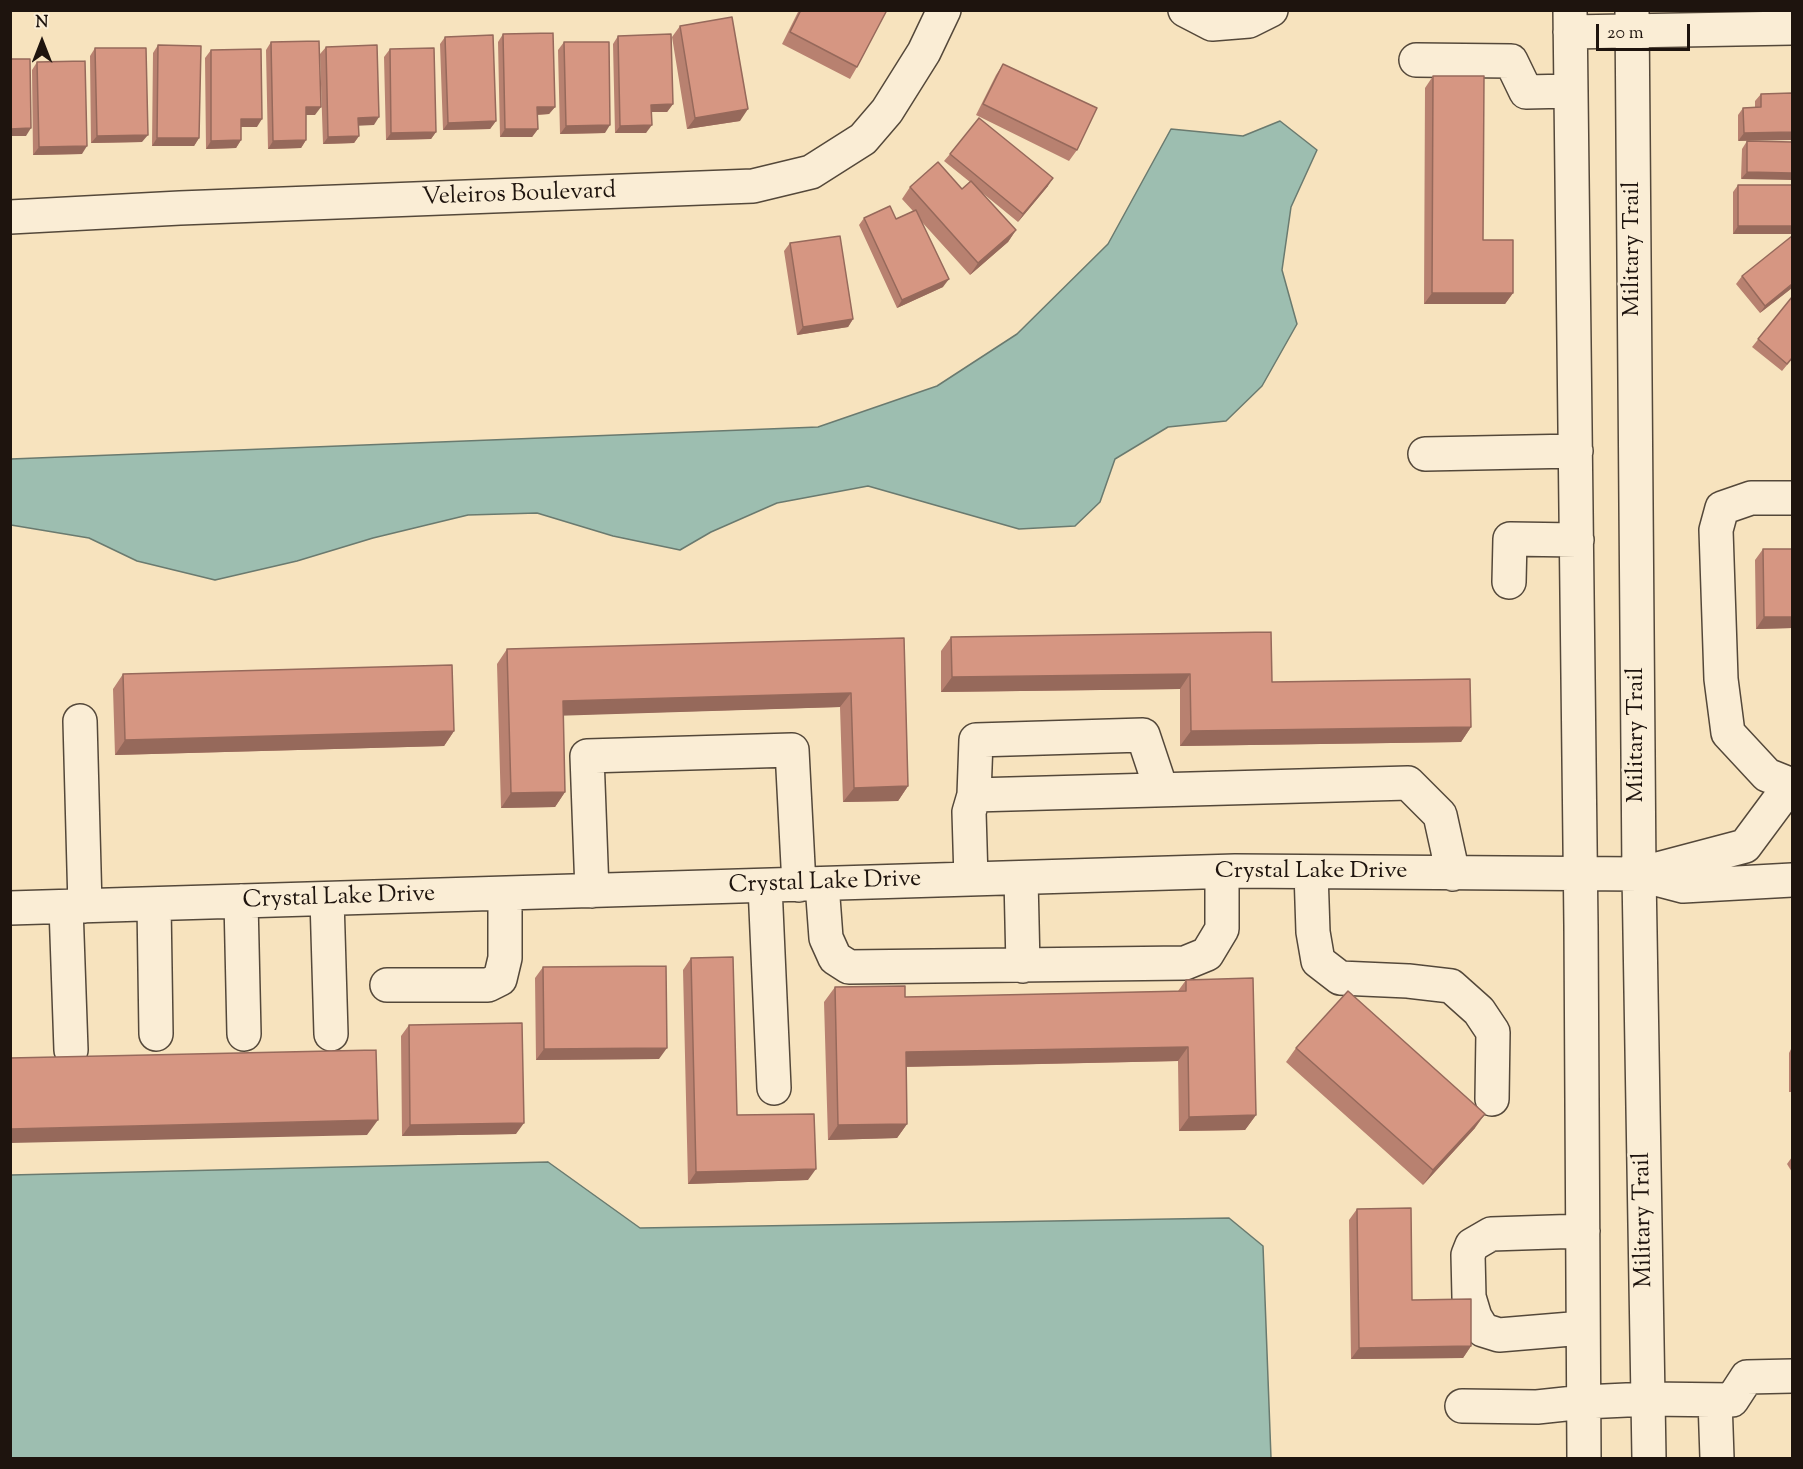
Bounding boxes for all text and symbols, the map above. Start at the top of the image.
north arrow [12,12,72,72]
text: N [36,12,48,35]
scale bar [1599,12,1694,50]
text: 20 m [1607,21,1644,47]
street label: Veleiros Boulevard [421,178,617,214]
street label: Military Trail [1620,181,1648,317]
street label: Military Trail [1624,667,1652,803]
street label: Crystal Lake Drive [1215,859,1407,887]
street label: Crystal Lake Drive [728,866,922,902]
street label: Crystal Lake Drive [242,881,436,917]
street label: Military Trail [1629,1152,1661,1288]

